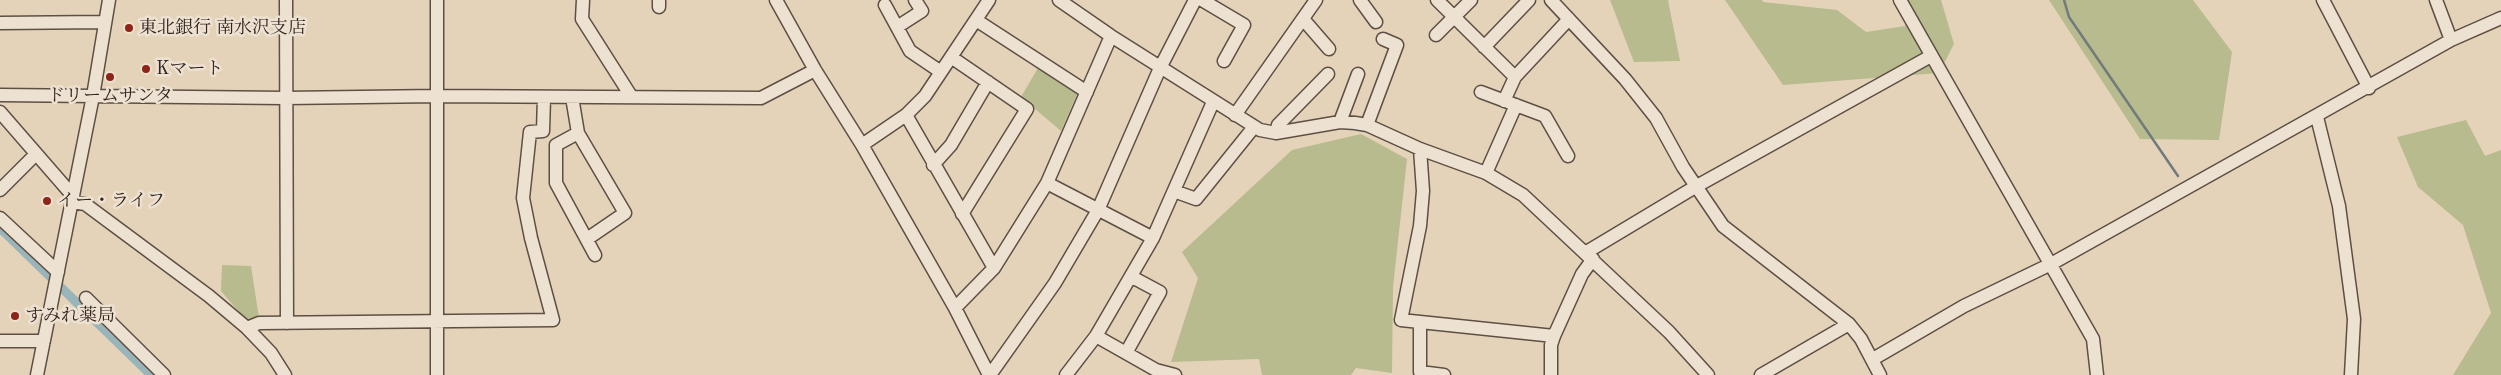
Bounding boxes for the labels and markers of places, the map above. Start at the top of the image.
place label: 東北銀行 南水沢支店 [139,17,306,39]
marker: 東北銀行 南水沢支店 [123,22,135,34]
place label: Kマート [156,58,224,80]
marker: Kマート [140,63,152,75]
marker: ドリームサンタ [104,71,116,83]
place label: ドリームサンタ [47,85,173,107]
place label: イー・ライフ [57,190,165,212]
marker: イー・ライフ [41,195,53,207]
place label: すみれ薬局 [25,305,115,327]
marker: すみれ薬局 [9,310,21,322]

